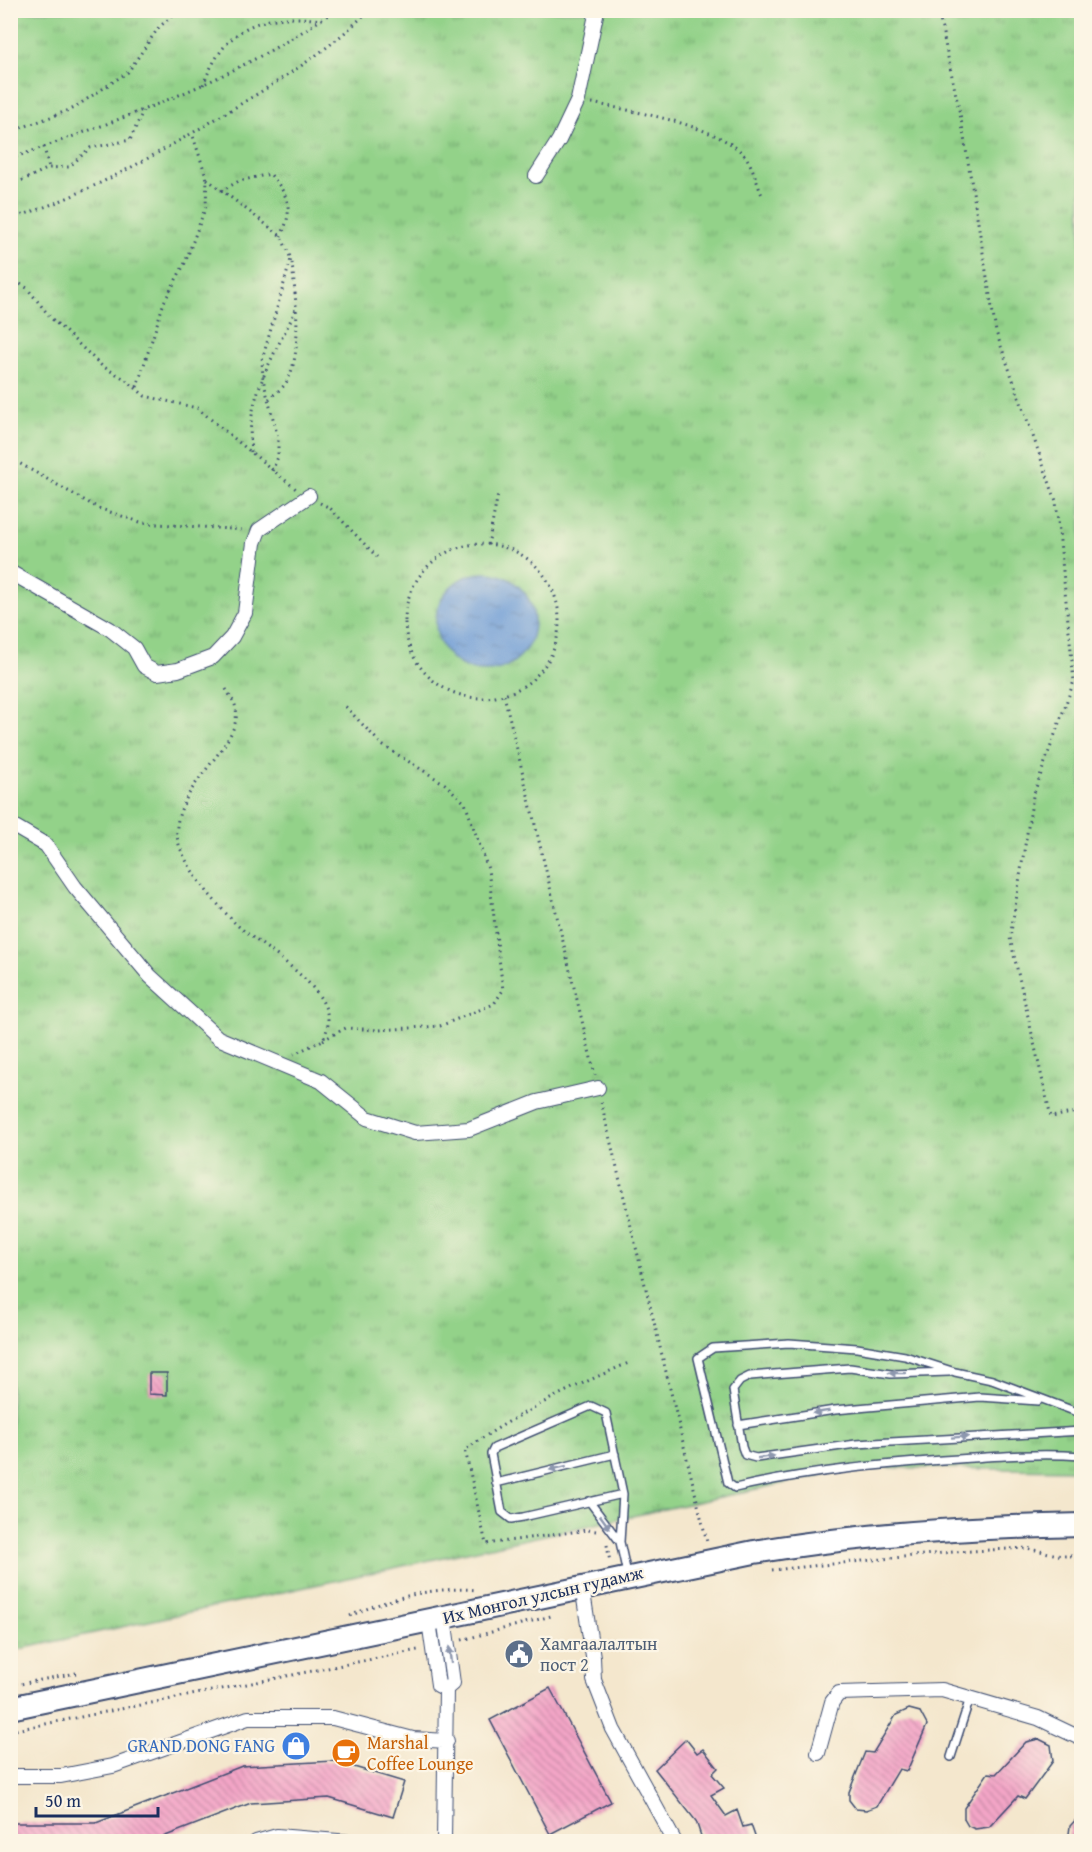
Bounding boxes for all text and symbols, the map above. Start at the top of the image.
one-way arrow [887,1368,906,1378]
one-way arrow [811,1408,830,1417]
one-way arrow [951,1432,970,1442]
one-way arrow [757,1452,776,1461]
one-way arrow [549,1464,568,1474]
one-way arrow [598,1514,610,1529]
street label: Их Монгол улсын гудамж [440,1558,647,1631]
place label: Хамгаалалтын пост 2 [540,1630,657,1678]
public building icon: Хамгаалалтын пост 2 [503,1638,535,1670]
one-way arrow [445,1645,454,1664]
place label: Marshal Coffee Lounge [367,1729,474,1777]
shop icon: GRAND DONG FANG [280,1730,312,1762]
place label: GRAND DONG FANG [127,1732,275,1759]
cafe icon: Marshal Coffee Lounge [330,1737,362,1769]
scale bar [36,1780,158,1818]
text: 50 m [45,1787,81,1814]

